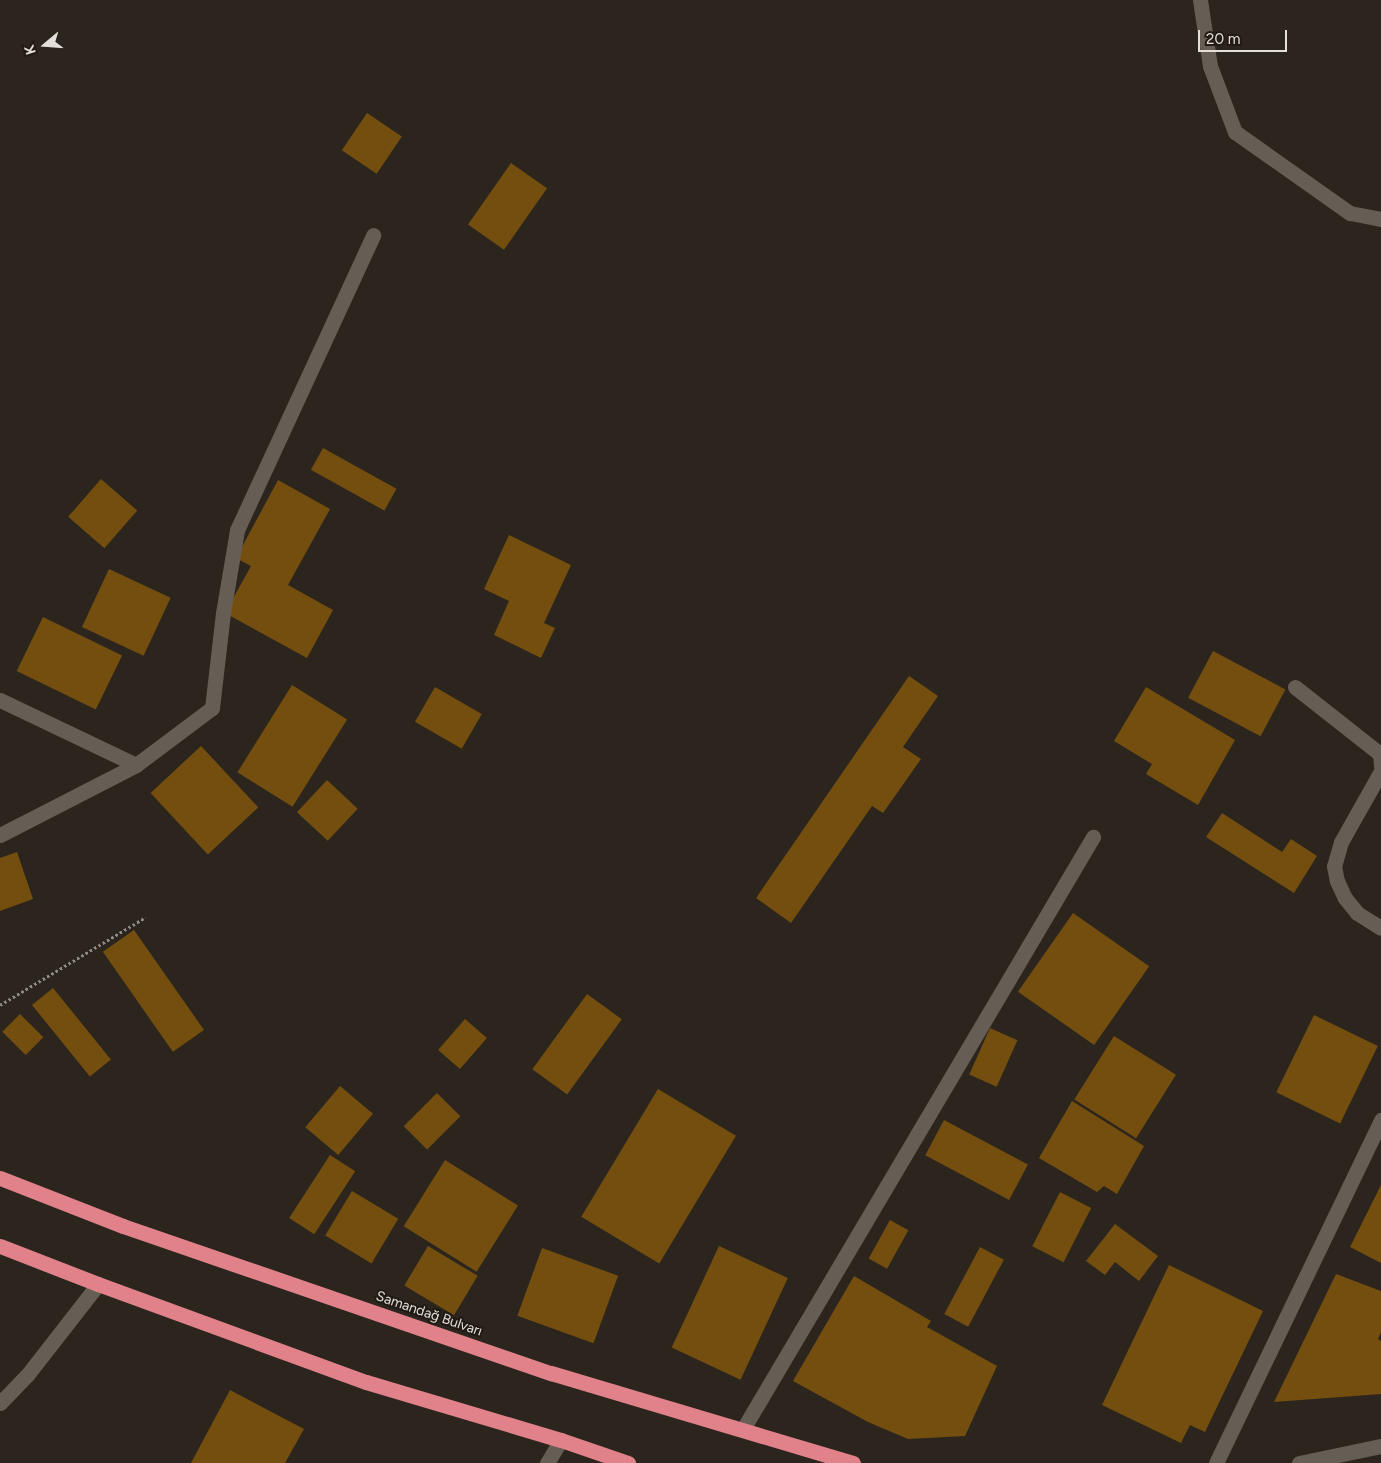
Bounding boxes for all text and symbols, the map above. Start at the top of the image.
north arrow [20,20,70,70]
scale bar [1201,20,1290,52]
text: 20 m [1206,30,1240,48]
text: K [21,43,40,57]
street label: Samandağ Bulvarı [374,1288,484,1340]

